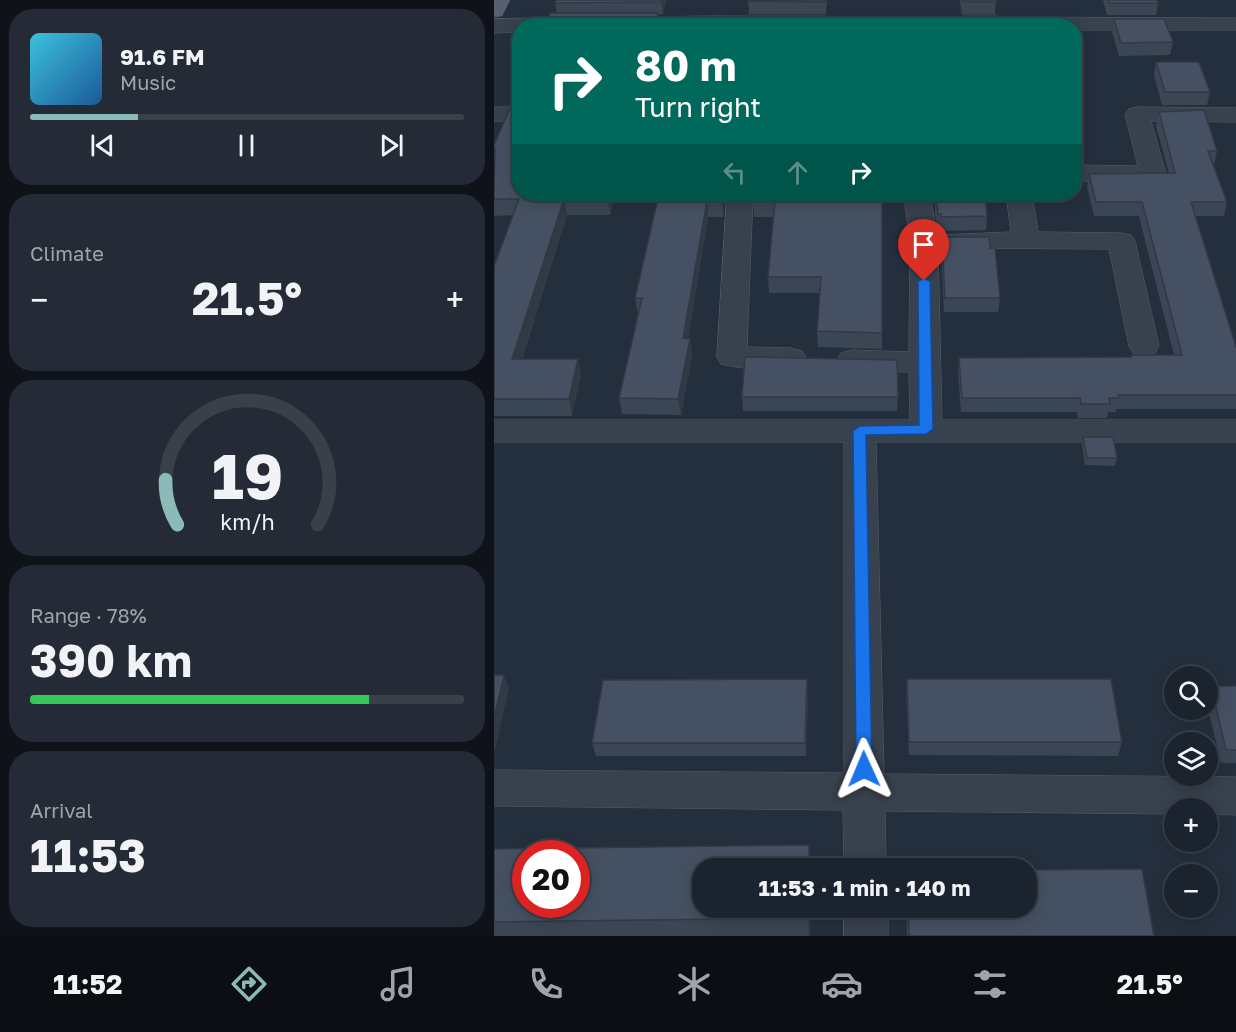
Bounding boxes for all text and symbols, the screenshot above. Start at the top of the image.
text: 80 m [635,40,736,90]
icon: right [536,42,614,120]
text: 91.6 FM [120,43,204,70]
text: Music [120,70,176,94]
text: Turn right [635,91,761,123]
icon: previous [86,129,119,162]
icon: pause [230,129,263,162]
icon: next [375,129,408,162]
icon: left [718,156,751,189]
icon: ahead [781,156,814,189]
icon: right [844,156,877,189]
pin [898,219,949,281]
icon: arrive [907,228,940,261]
text: Climate [30,241,104,265]
text: 21.5° [192,271,302,325]
text: − [30,280,48,319]
text: + [446,280,464,319]
text: 19 [211,438,283,513]
text: km/h [220,509,274,535]
text: Range · 78% [30,603,147,627]
text: 390 km [30,633,192,687]
map controls [1164,666,1218,918]
button: search [1164,666,1218,720]
button: layers [1164,732,1218,786]
position arrow [832,737,896,801]
text: Arrival [30,798,93,822]
button: + [1164,798,1218,852]
text: 11:53 [30,828,146,882]
speed limit sign: 20 [512,840,590,918]
button: − [1164,864,1218,918]
text: 11:53 · 1 min · 140 m [758,874,971,901]
icon: directions [228,963,270,1005]
icon: music [377,963,419,1005]
icon: phone [525,963,567,1005]
icon: climate [673,963,715,1005]
icon: car [821,963,863,1005]
icon: filters [969,963,1011,1005]
text: 11:52 [53,968,122,1000]
text: 21.5° [1117,968,1183,1000]

